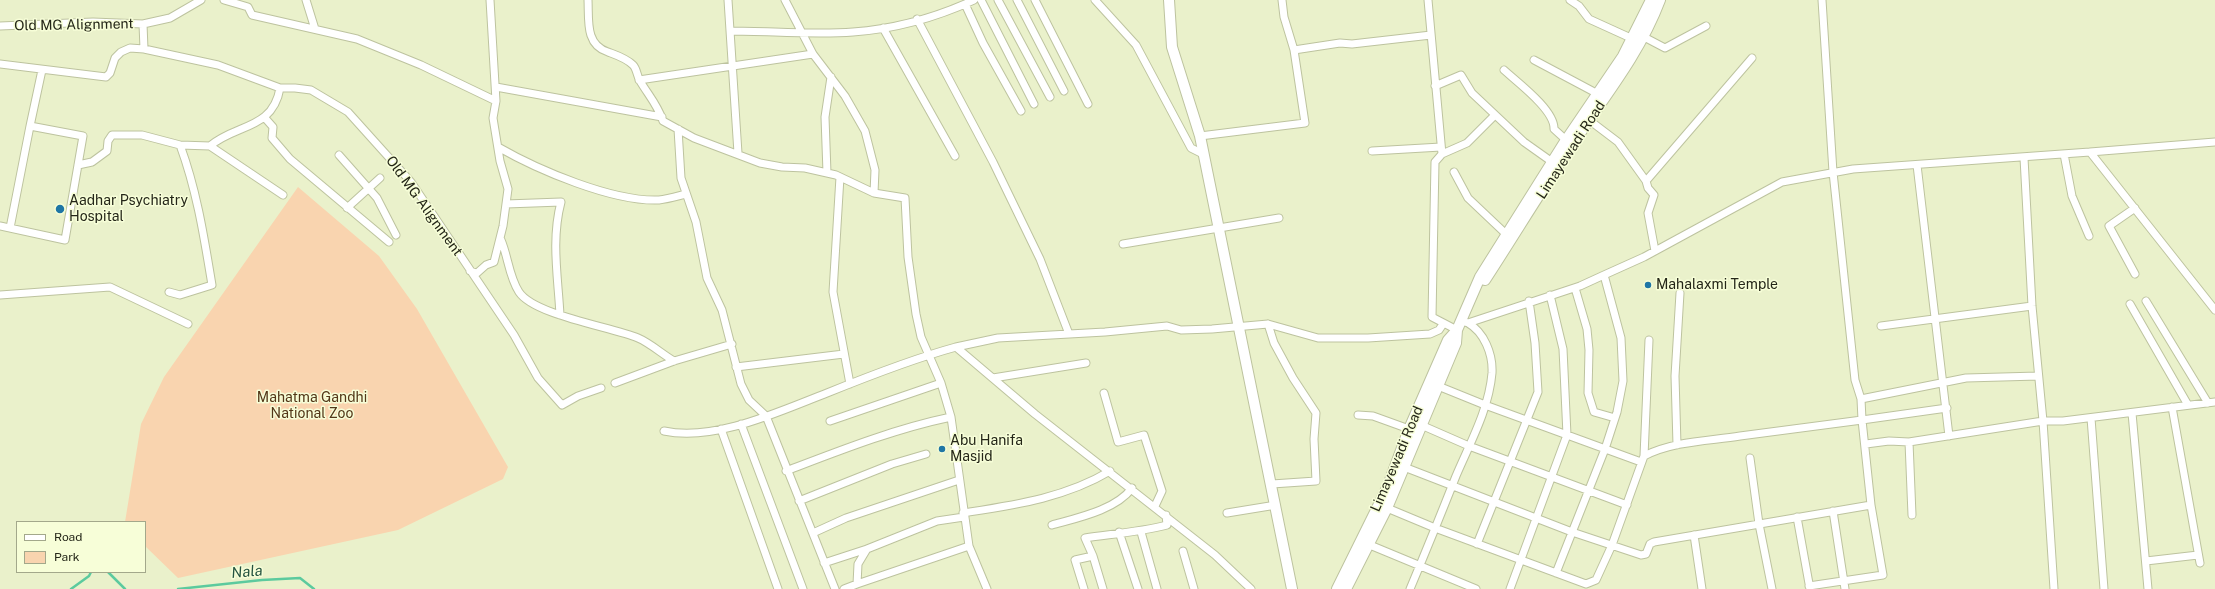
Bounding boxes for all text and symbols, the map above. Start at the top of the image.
street label: Old MG Alignment [14,16,134,34]
street label: Limayewadi Road [1533,98,1609,202]
street label: Old MG Alignment [382,153,466,259]
place label: Aadhar Psychiatry Hospital [69,193,188,226]
marker: Aadhar Psychiatry Hospital [54,203,66,215]
place label: Mahalaxmi Temple [1656,277,1778,293]
marker: Mahalaxmi Temple [1643,280,1653,290]
park label: Mahatma Gandhi National Zoo [257,390,367,422]
street label: Limayewadi Road [1367,404,1427,514]
place label: Abu Hanifa Masjid [950,433,1023,466]
marker: Abu Hanifa Masjid [937,444,947,454]
legend [16,521,146,573]
text: Road [54,530,82,544]
text: Park [54,550,80,564]
water label: Nala [231,562,263,582]

